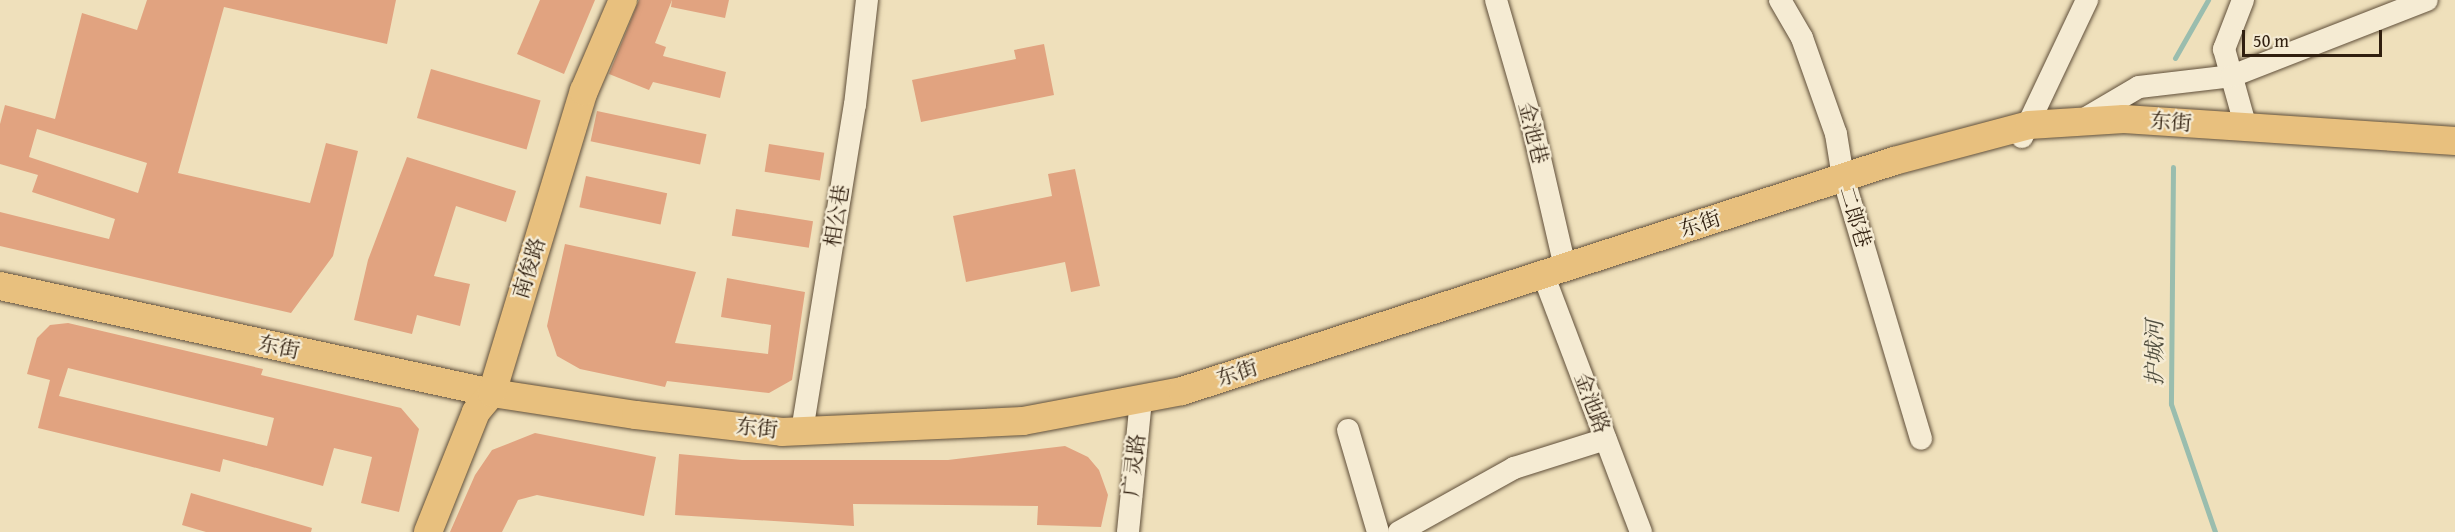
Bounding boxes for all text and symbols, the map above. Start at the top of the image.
scale bar [2245,18,2384,56]
text: 50 m [2253,27,2289,54]
street label: 金池巷 [1513,99,1553,167]
street label: 东街 [2149,108,2193,136]
street label: 相公巷 [820,183,854,249]
street label: 二郎巷 [1834,183,1876,251]
street label: 东街 [1676,206,1724,242]
street label: 南俊路 [508,234,550,302]
water label: 护城河 [2142,320,2168,386]
street label: 东街 [256,330,302,364]
street label: 东街 [1213,355,1261,391]
street label: 金池路 [1569,369,1615,437]
street label: 东街 [735,413,779,443]
street label: 广灵路 [1118,432,1150,498]

